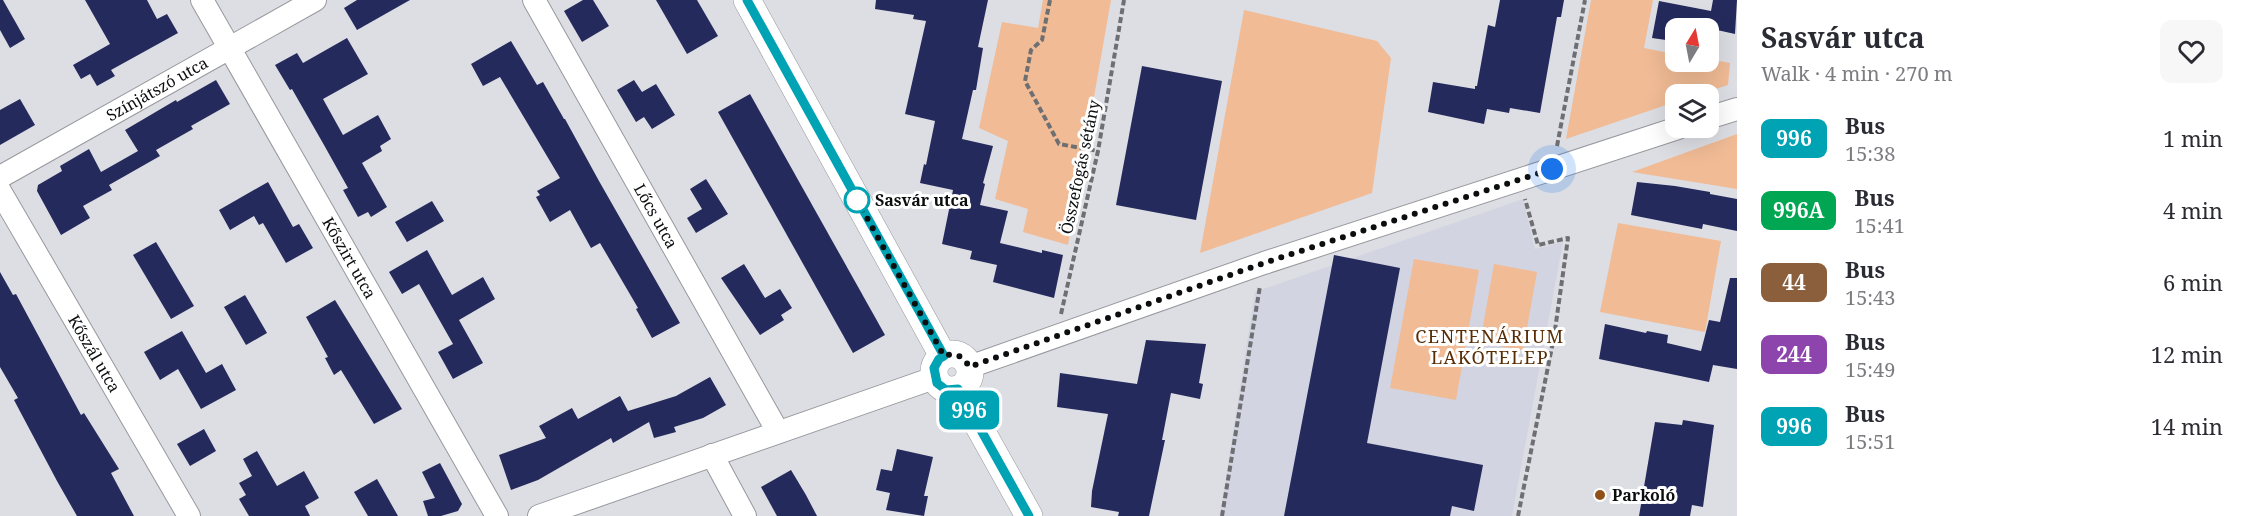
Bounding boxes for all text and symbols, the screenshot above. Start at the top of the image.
north arrow [1665,18,1719,72]
map controls [1665,18,1719,138]
text: Sasvár utca [1761,18,1925,56]
button: heart [2160,20,2223,83]
street label: Színjátszó utca [102,51,212,126]
text: Walk · 4 min · 270 m [1761,60,1953,87]
button: layers [1665,84,1719,138]
street label: Összefogás sétány [1055,97,1105,236]
text: Bus [1845,110,1885,140]
text: 1 min [2163,123,2223,153]
text: 996 [1776,124,1812,152]
text: 15:38 [1845,140,1895,167]
your location [1537,154,1567,184]
street label: Lőcs utca [629,180,683,252]
text: Bus [1854,182,1894,212]
marker: Sasvár utca [844,187,870,213]
place label: Sasvár utca [875,189,969,211]
text: 4 min [2163,195,2223,225]
text: 996A [1773,196,1824,224]
text: 15:41 [1854,212,1905,239]
street label: Kőszirt utca [317,213,381,303]
text: Bus [1845,254,1885,284]
text: 6 min [2163,267,2223,297]
text: 44 [1782,268,1806,296]
text: 15:43 [1845,284,1895,311]
street label: Kőszál utca [63,311,126,396]
district label: CENTENÁRIUM LAKÓTELEP [1415,324,1565,369]
text: Bus [1845,326,1885,356]
text: 12 min [2151,339,2223,369]
text: 244 [1776,340,1812,368]
text: 15:49 [1845,356,1895,383]
line badge: 996 [934,390,1004,430]
text: 996 [951,396,987,424]
text: Bus [1845,398,1885,428]
text: 14 min [2151,411,2223,441]
text: 996 [1776,412,1812,440]
text: 15:51 [1845,428,1895,455]
place label: Parkoló [1612,484,1676,506]
marker: Parkoló [1593,488,1607,502]

